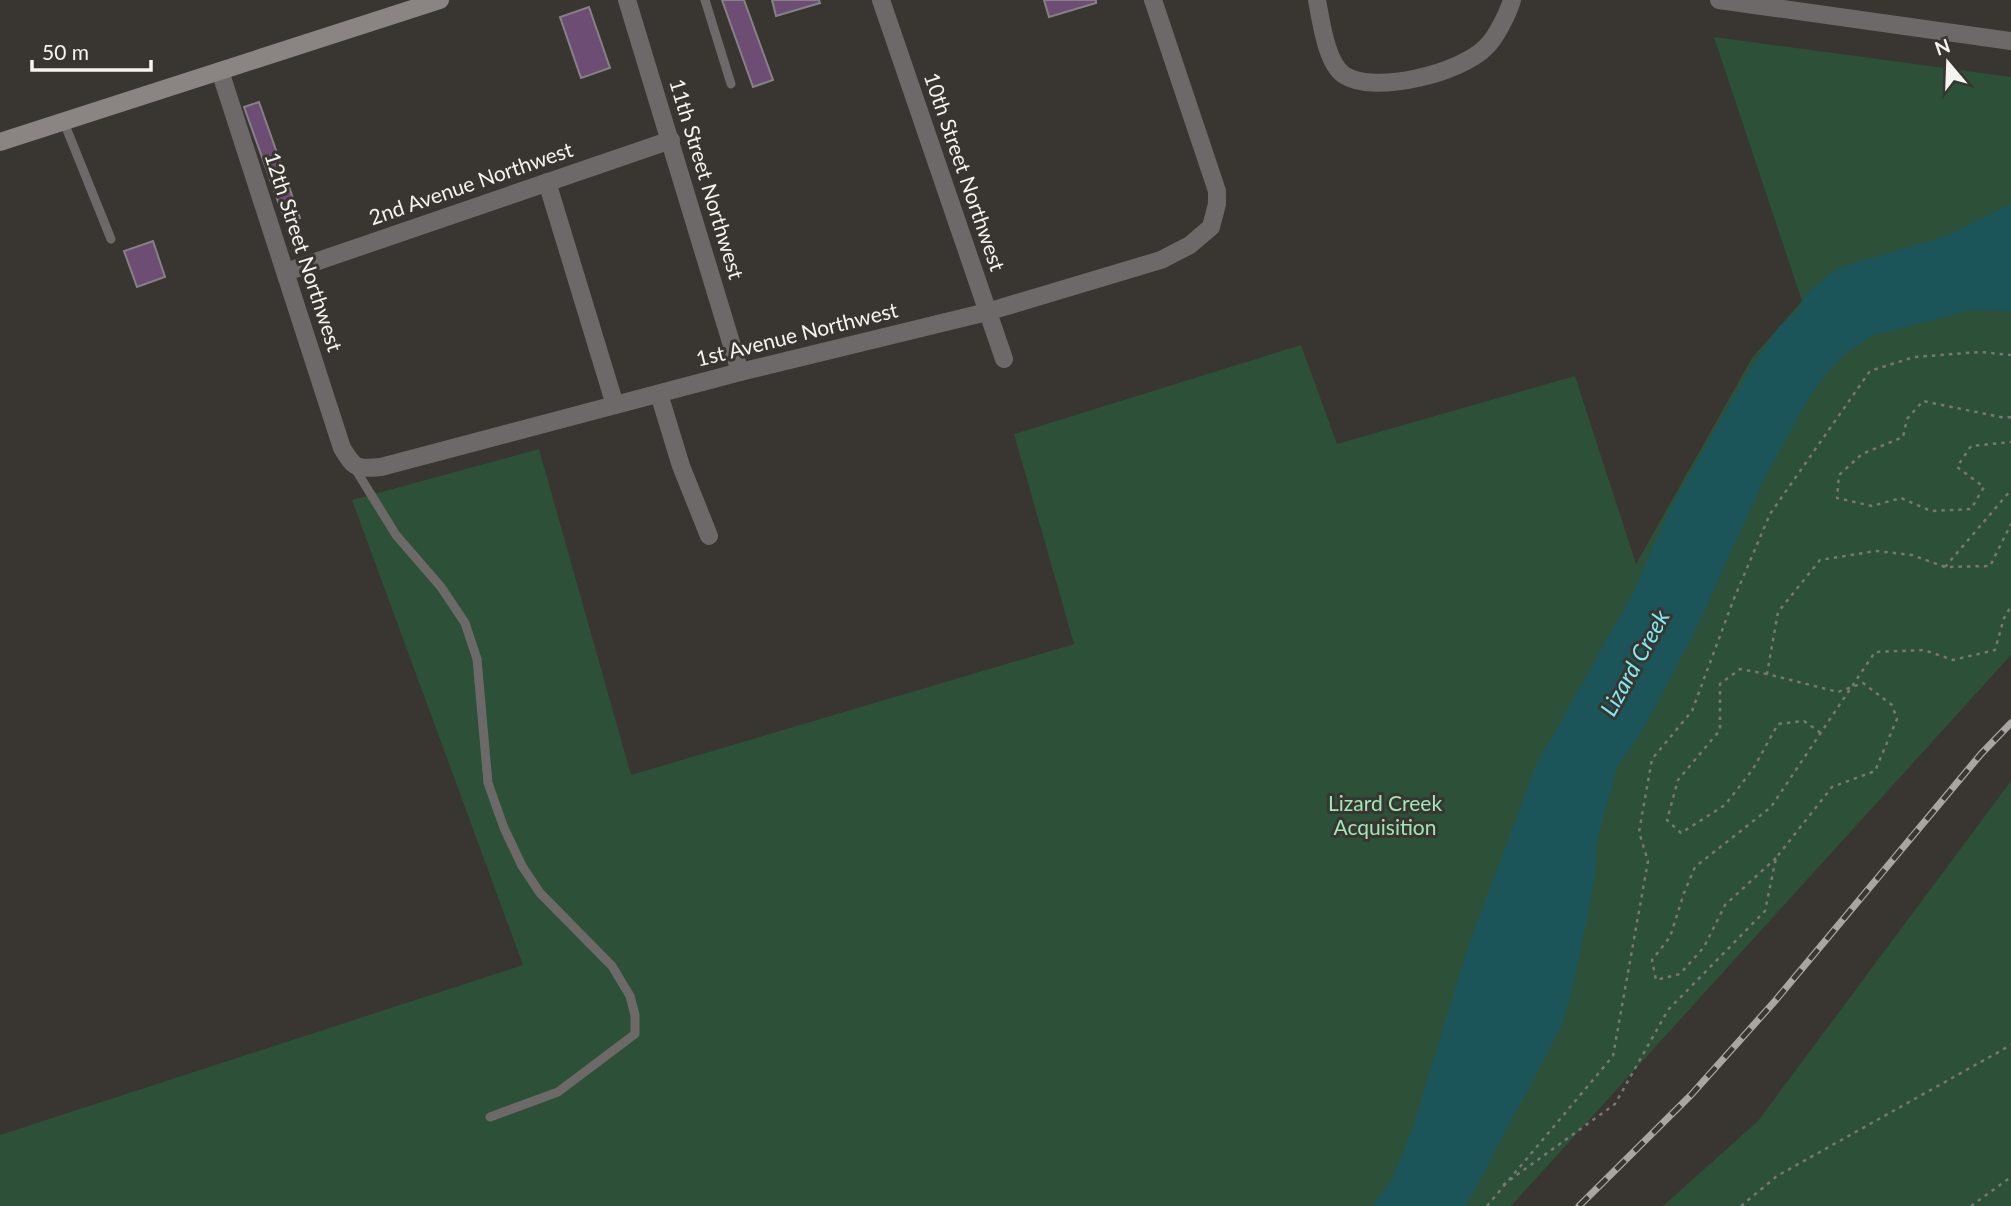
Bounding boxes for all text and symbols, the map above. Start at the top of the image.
scale bar [32,28,150,72]
north arrow [1913,28,1983,98]
text: N [1932,33,1953,60]
text: 50 m [42,39,89,64]
street label: 10th Street Northwest [920,69,1011,274]
street label: 11th Street Northwest [665,75,750,282]
street label: 2nd Avenue Northwest [365,136,576,229]
street label: 12th Street Northwest [260,149,349,355]
street label: 1st Avenue Northwest [693,296,900,371]
water label: Lizard Creek [1594,604,1675,720]
park label: Lizard Creek Acquisition [1328,790,1442,839]

